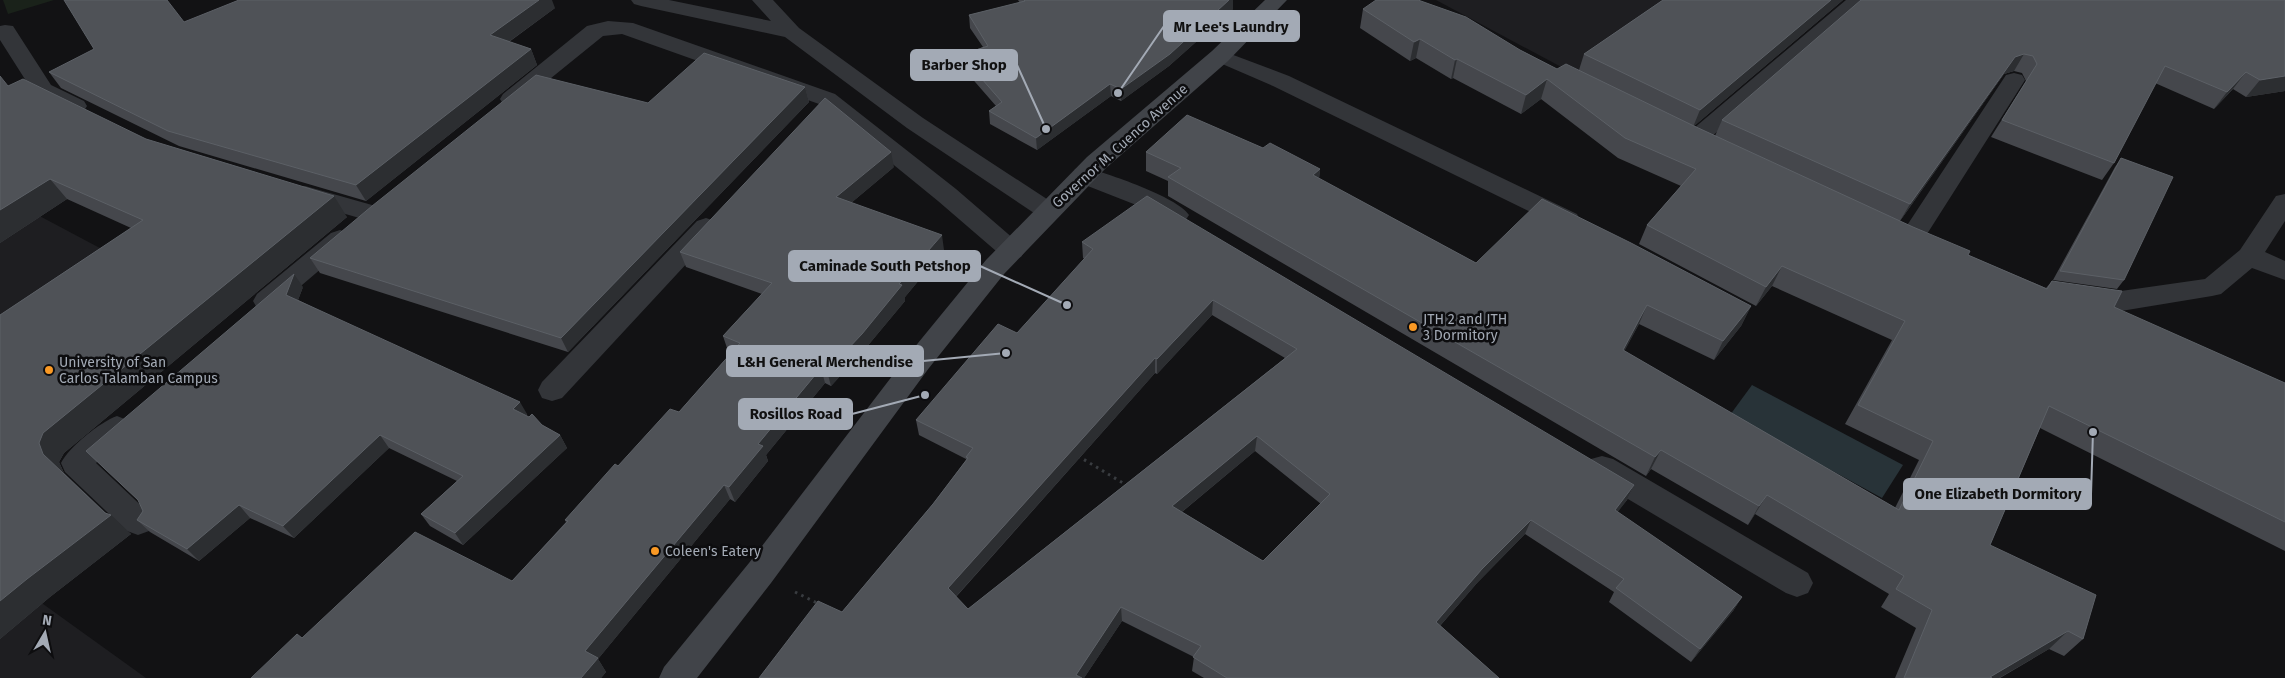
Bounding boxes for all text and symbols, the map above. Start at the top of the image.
callout: Mr Lee's Laundry [1164,11,1299,41]
text: Mr Lee's Laundry [1173,18,1289,36]
callout: Barber Shop [911,50,1017,80]
text: Barber Shop [921,56,1007,74]
street label: Governor M. Cuenco Avenue [1049,81,1191,211]
callout: Caminade South Petshop [789,251,980,281]
text: Caminade South Petshop [799,257,971,275]
place label: JTH 2 and JTH 3 Dormitory [1423,311,1507,344]
marker: JTH 2 and JTH 3 Dormitory [1407,321,1419,333]
callout: L&H General Merchendise [727,346,923,376]
text: L&H General Merchendise [737,353,913,371]
place label: University of San Carlos Talamban Campus [59,354,218,387]
marker: University of San Carlos Talamban Campus [43,364,55,376]
callout: Rosillos Road [739,399,852,429]
text: Rosillos Road [750,405,842,423]
callout: One Elizabeth Dormitory [1904,479,2091,509]
text: One Elizabeth Dormitory [1915,485,2082,503]
place label: Coleen's Eatery [665,543,761,560]
marker: Coleen's Eatery [649,545,661,557]
north arrow [20,608,70,658]
text: N [41,612,53,630]

